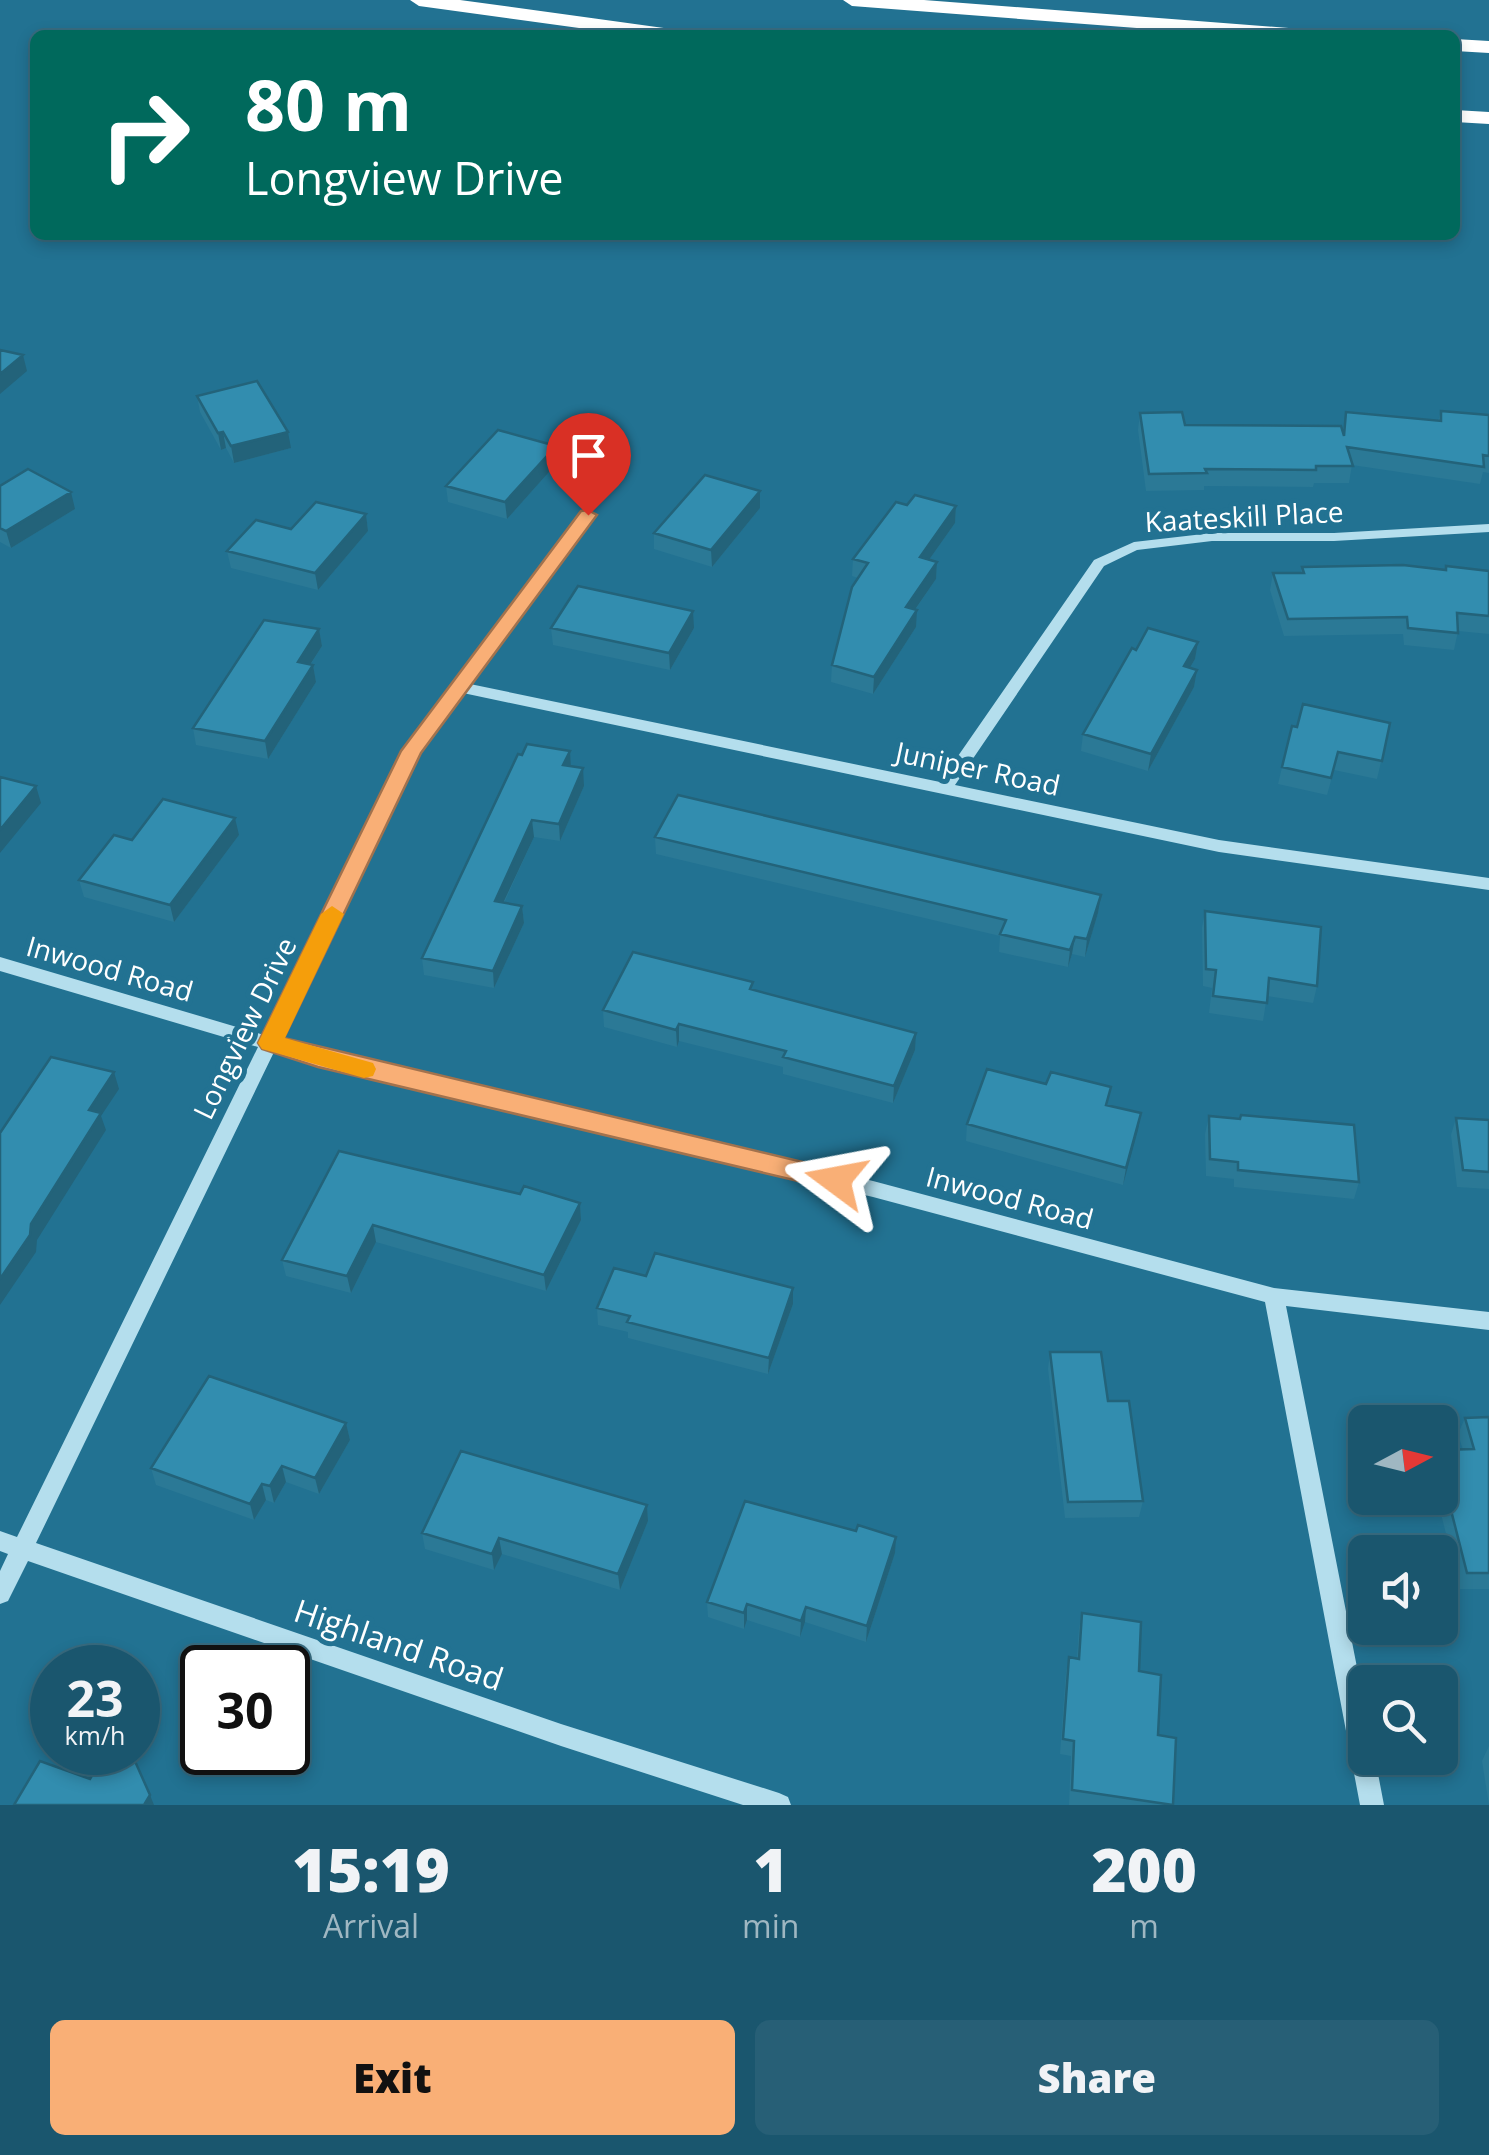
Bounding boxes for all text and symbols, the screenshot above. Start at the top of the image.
text: 80 m [245,56,412,152]
icon: right [80,70,210,200]
text: Longview Drive [245,147,563,208]
pin [546,413,631,516]
icon: arrive [561,428,616,483]
street label: Kaateskill Place [1144,492,1344,540]
street label: Juniper Road [889,731,1064,804]
street label: Inwood Road [22,926,198,1010]
street label: Longview Drive [183,931,305,1125]
position arrow [784,1128,888,1232]
street label: Inwood Road [922,1156,1098,1238]
north arrow [1348,1405,1458,1515]
map controls [1348,1405,1458,1775]
button: sound [1348,1535,1458,1645]
street label: Highland Road [289,1588,509,1700]
speed limit sign: 30 [180,1645,310,1775]
text: 23 [66,1664,124,1732]
button: search [1348,1665,1458,1775]
text: km/h [65,1718,125,1752]
text: 15:19 [292,1828,450,1910]
text: 1 [753,1828,788,1910]
text: 200 [1091,1828,1197,1910]
text: Arrival [323,1904,419,1947]
text: min [742,1904,799,1947]
text: m [1129,1904,1159,1947]
button: Exit [50,2020,735,2135]
button: Share [755,2020,1439,2135]

